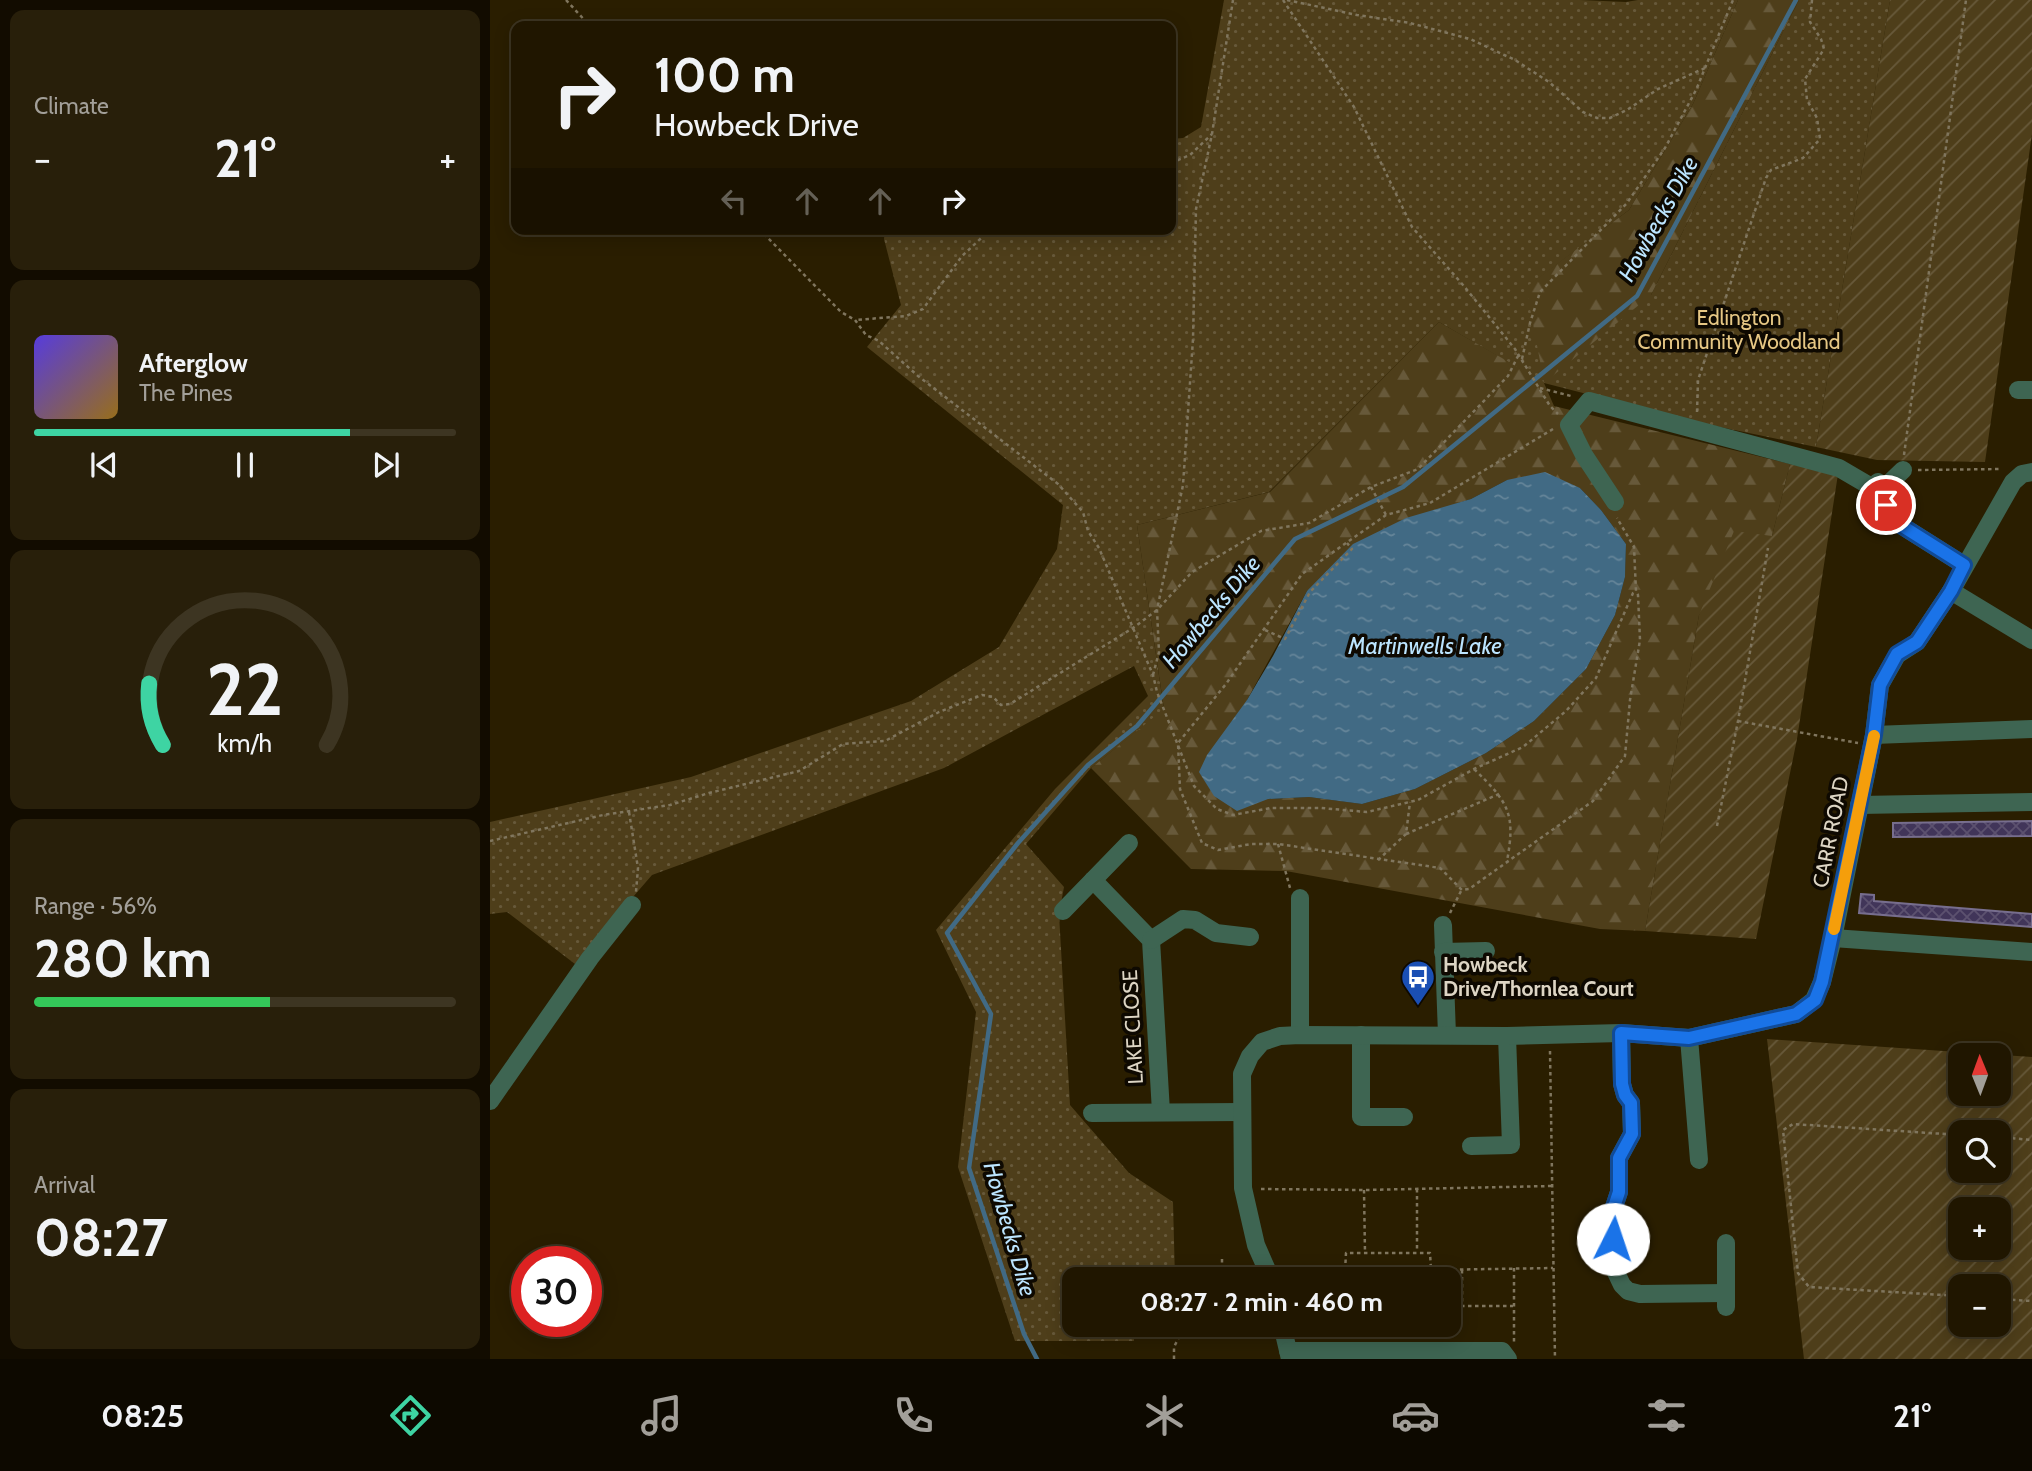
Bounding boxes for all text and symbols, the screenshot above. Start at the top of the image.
text: 100 m [654,45,795,104]
icon: right [539,49,630,140]
text: Climate [34,92,109,120]
text: Howbeck Drive [654,105,859,144]
text: 21° [214,127,276,190]
text: − [34,135,51,182]
text: + [439,135,456,182]
water label: Howbecks Dike [1612,152,1704,286]
icon: left [715,182,753,220]
icon: ahead [788,182,826,220]
icon: ahead [861,182,899,220]
icon: right [934,182,972,220]
park label: Edlington Community Woodland [1638,305,1840,354]
text: Afterglow [139,347,248,379]
text: The Pines [139,379,233,407]
icon: previous [85,446,123,484]
icon: pause [226,446,264,484]
icon: next [367,446,405,484]
pin [1856,475,1916,535]
icon: arrive [1867,486,1905,524]
water label: Howbecks Dike [1156,550,1266,674]
water label: Martinwells Lake [1347,632,1502,660]
text: 22 [206,646,284,734]
text: km/h [218,728,272,758]
street label: CARR ROAD [1807,774,1854,890]
text: Range · 56% [34,892,157,920]
text: 280 km [34,927,212,990]
place label: Howbeck Drive/Thornlea Court [1443,952,1634,1001]
bus stop icon: Howbeck Drive/Thornlea Court [1399,958,1437,1007]
street label: LAKE CLOSE [1117,969,1148,1085]
north arrow [1948,1043,2011,1106]
map controls [1948,1043,2011,1337]
button: search [1948,1120,2011,1183]
water label: Howbecks Dike [977,1159,1043,1299]
text: Arrival [34,1171,95,1199]
button: + [1948,1197,2011,1260]
position arrow [1576,1202,1650,1276]
text: 08:27 [34,1206,168,1269]
speed limit sign: 30 [511,1246,602,1337]
button: − [1948,1274,2011,1337]
text: 08:27 · 2 min · 460 m [1140,1286,1383,1318]
icon: directions [386,1391,435,1440]
icon: music [637,1391,686,1440]
icon: phone [889,1391,938,1440]
icon: climate [1140,1391,1189,1440]
icon: car [1391,1391,1440,1440]
icon: filters [1642,1391,1691,1440]
text: 08:25 [101,1396,184,1435]
text: 21° [1893,1396,1931,1435]

